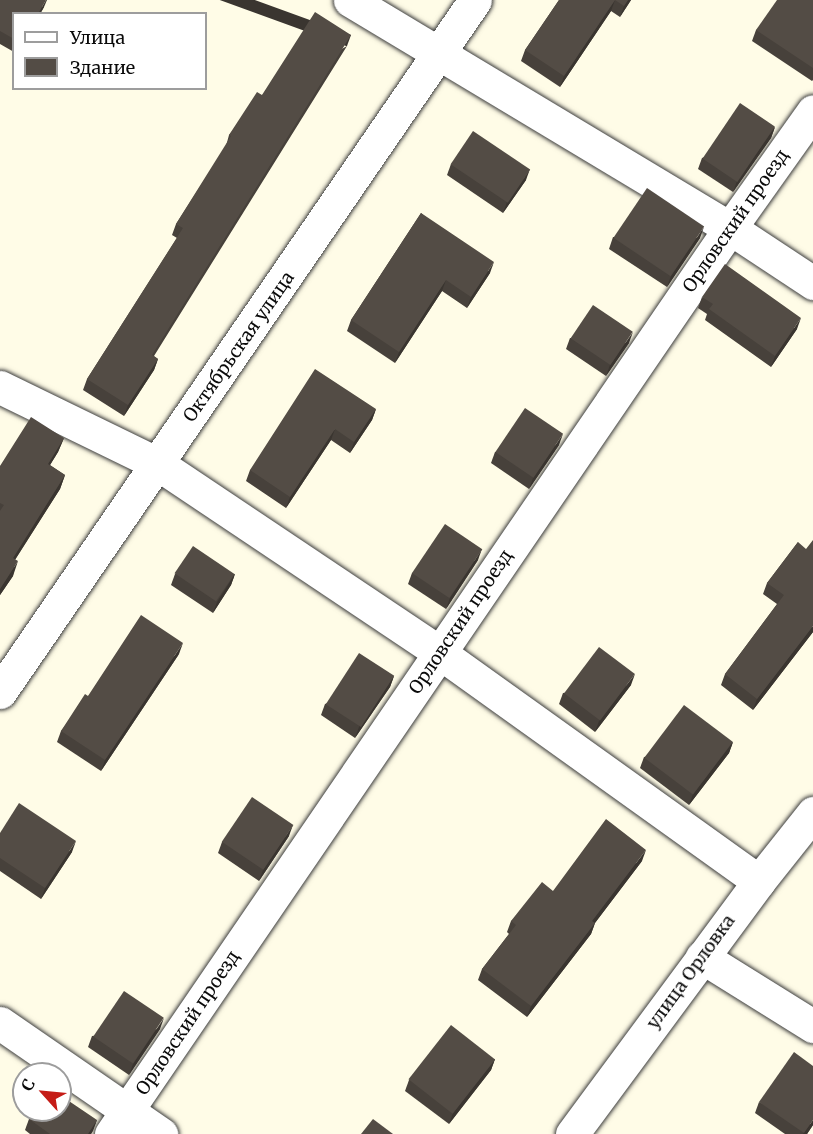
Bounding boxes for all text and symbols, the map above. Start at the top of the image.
legend [12,12,207,90]
text: Улица [70,26,125,49]
text: Здание [70,56,135,79]
street label: Орловский проезд [678,145,794,297]
street label: Октябрьская улица [179,268,299,426]
street label: Орловский проезд [405,546,517,698]
street label: улица Орловка [642,911,740,1033]
street label: Орловский проезд [132,947,244,1099]
north arrow [12,1062,72,1122]
text: С [16,1075,39,1094]

